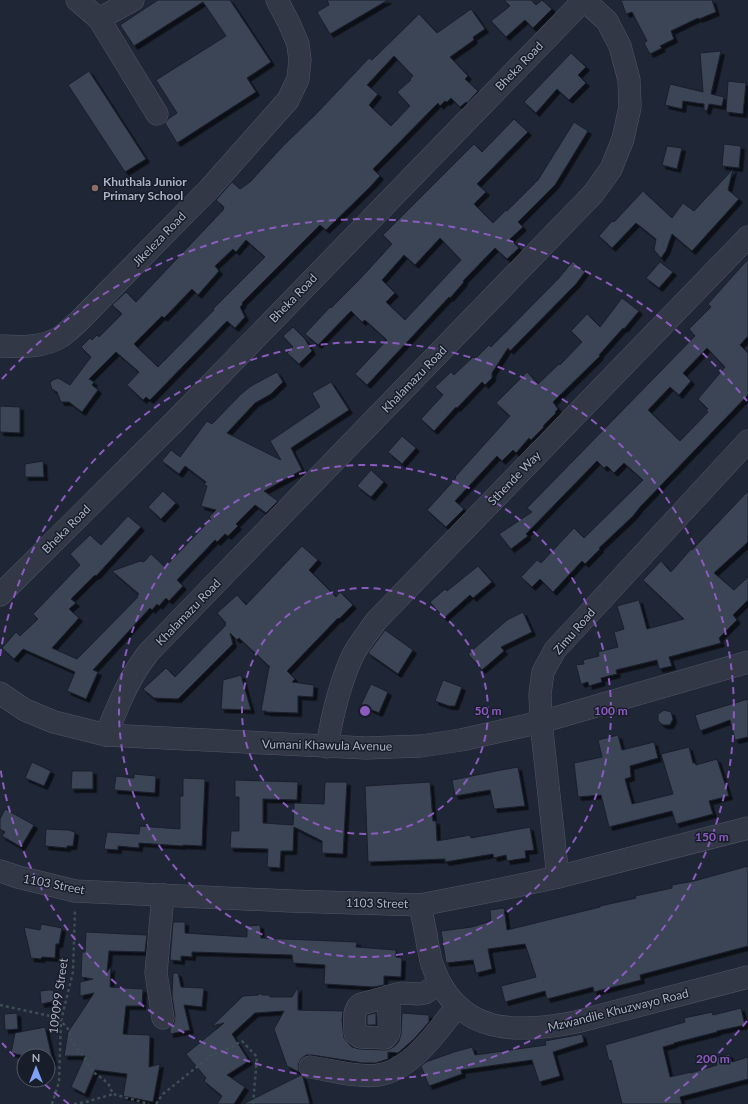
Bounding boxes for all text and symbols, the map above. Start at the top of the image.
street label: Bheka Road [492,38,546,94]
place label: Khuthala Junior Primary School [103,174,187,203]
marker: Khuthala Junior Primary School [90,183,100,193]
street label: Jikeleza Road [129,209,189,269]
street label: Bheka Road [266,270,320,326]
street label: Khalamazu Road [378,342,450,416]
street label: Sthende Way [484,447,544,508]
street label: Bheka Road [39,502,93,556]
street label: Khalamazu Road [152,575,224,649]
street label: Zimu Road [550,605,598,657]
text: 50 m [475,703,501,718]
text: 100 m [594,703,628,718]
centre of rings [358,704,372,718]
street label: Vumani Khawula Avenue [262,736,392,754]
text: 150 m [695,829,729,844]
street label: 1103 Street [22,871,87,897]
street label: 1103 Street [346,895,409,911]
street label: 109099 Street [45,956,71,1035]
street label: Mzwandile Khuzwayo Road [546,985,690,1035]
north arrow [16,1048,56,1088]
text: N [32,1051,40,1064]
text: 200 m [696,1051,730,1066]

